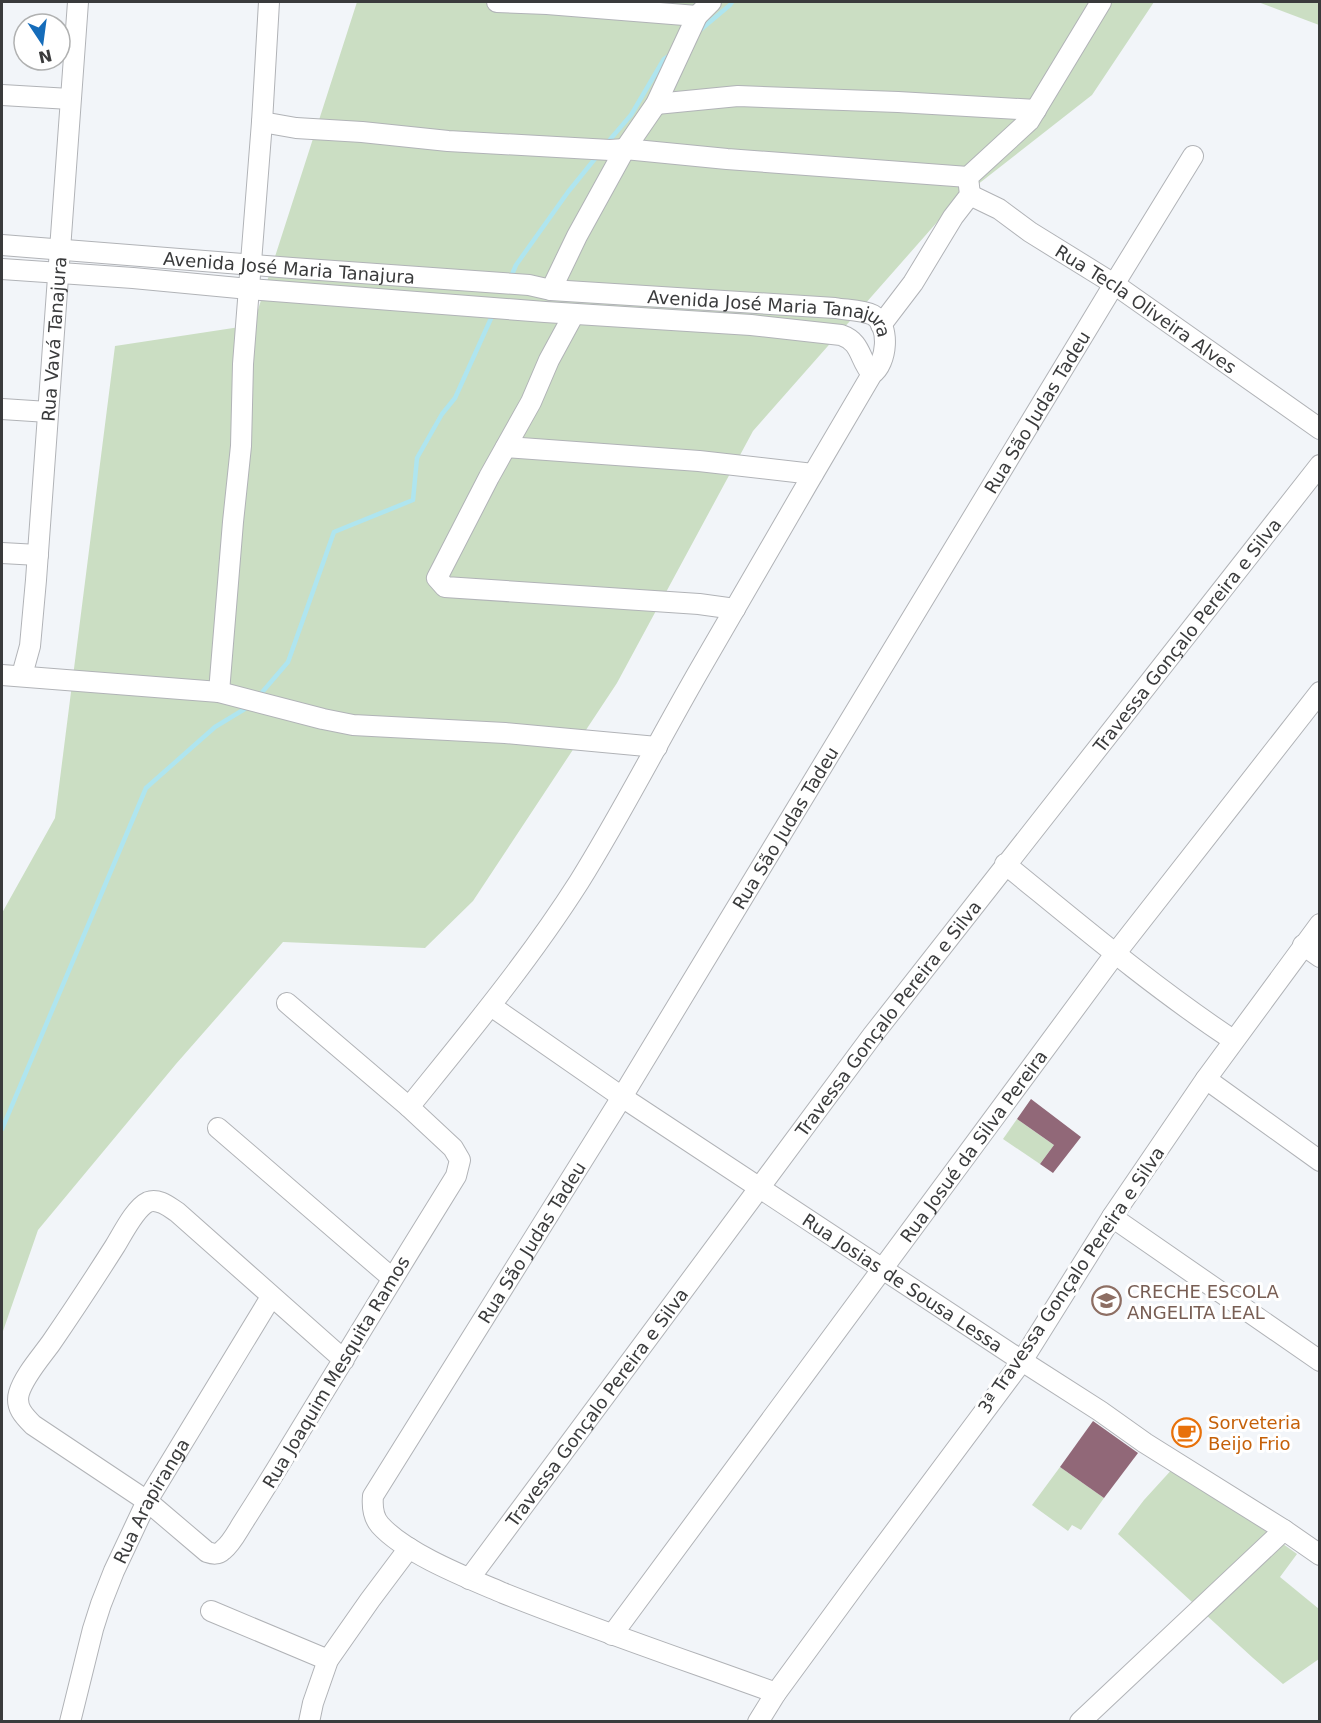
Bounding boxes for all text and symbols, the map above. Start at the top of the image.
north arrow [12,12,72,72]
text: N [37,45,54,67]
street label: Rua Tecla Oliveira Alves [1052,240,1241,377]
street label: Avenida José Maria Tanajura [163,247,416,287]
street label: Rua Vavá Tanajura [37,256,70,422]
street label: Avenida José Maria Tanajura [647,286,895,339]
street label: Rua São Judas Tadeu [979,327,1094,497]
street label: Travessa Gonçalo Pereira e Silva [1088,514,1285,757]
street label: Rua São Judas Tadeu [728,743,842,913]
street label: Travessa Gonçalo Pereira e Silva [790,896,985,1141]
street label: Rua Josué da Silva Pereira [895,1046,1051,1246]
street label: 3ª Travessa Gonçalo Pereira e Silva [974,1143,1168,1417]
street label: Rua São Judas Tadeu [473,1158,590,1327]
street label: Rua Josias de Sousa Lessa [799,1209,1007,1356]
street label: Rua Joaquim Mesquita Ramos [258,1252,414,1492]
place label: CRECHE ESCOLA ANGELITA LEAL [1127,1281,1280,1323]
street label: Travessa Gonçalo Pereira e Silva [501,1284,692,1531]
school or university icon: CRECHE ESCOLA ANGELITA LEAL [1090,1285,1122,1317]
place label: Sorveteria Beijo Frio [1208,1412,1301,1454]
cafe icon: Sorveteria Beijo Frio [1171,1416,1203,1448]
street label: Rua Arapiranga [109,1434,193,1567]

